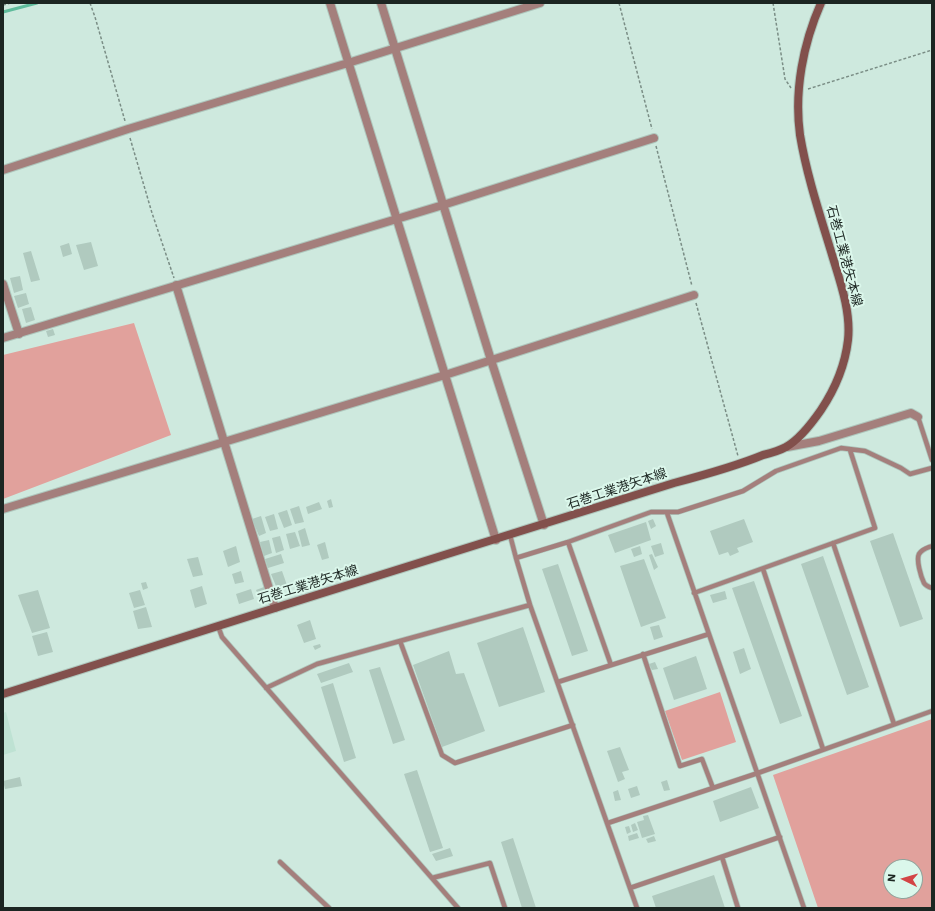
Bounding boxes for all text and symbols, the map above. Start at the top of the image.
street label: 石巻工業港矢本線 [823,204,865,308]
street label: 石巻工業港矢本線 [565,466,669,512]
street label: 石巻工業港矢本線 [256,562,360,608]
north arrow [883,859,923,899]
text: N [885,873,898,883]

